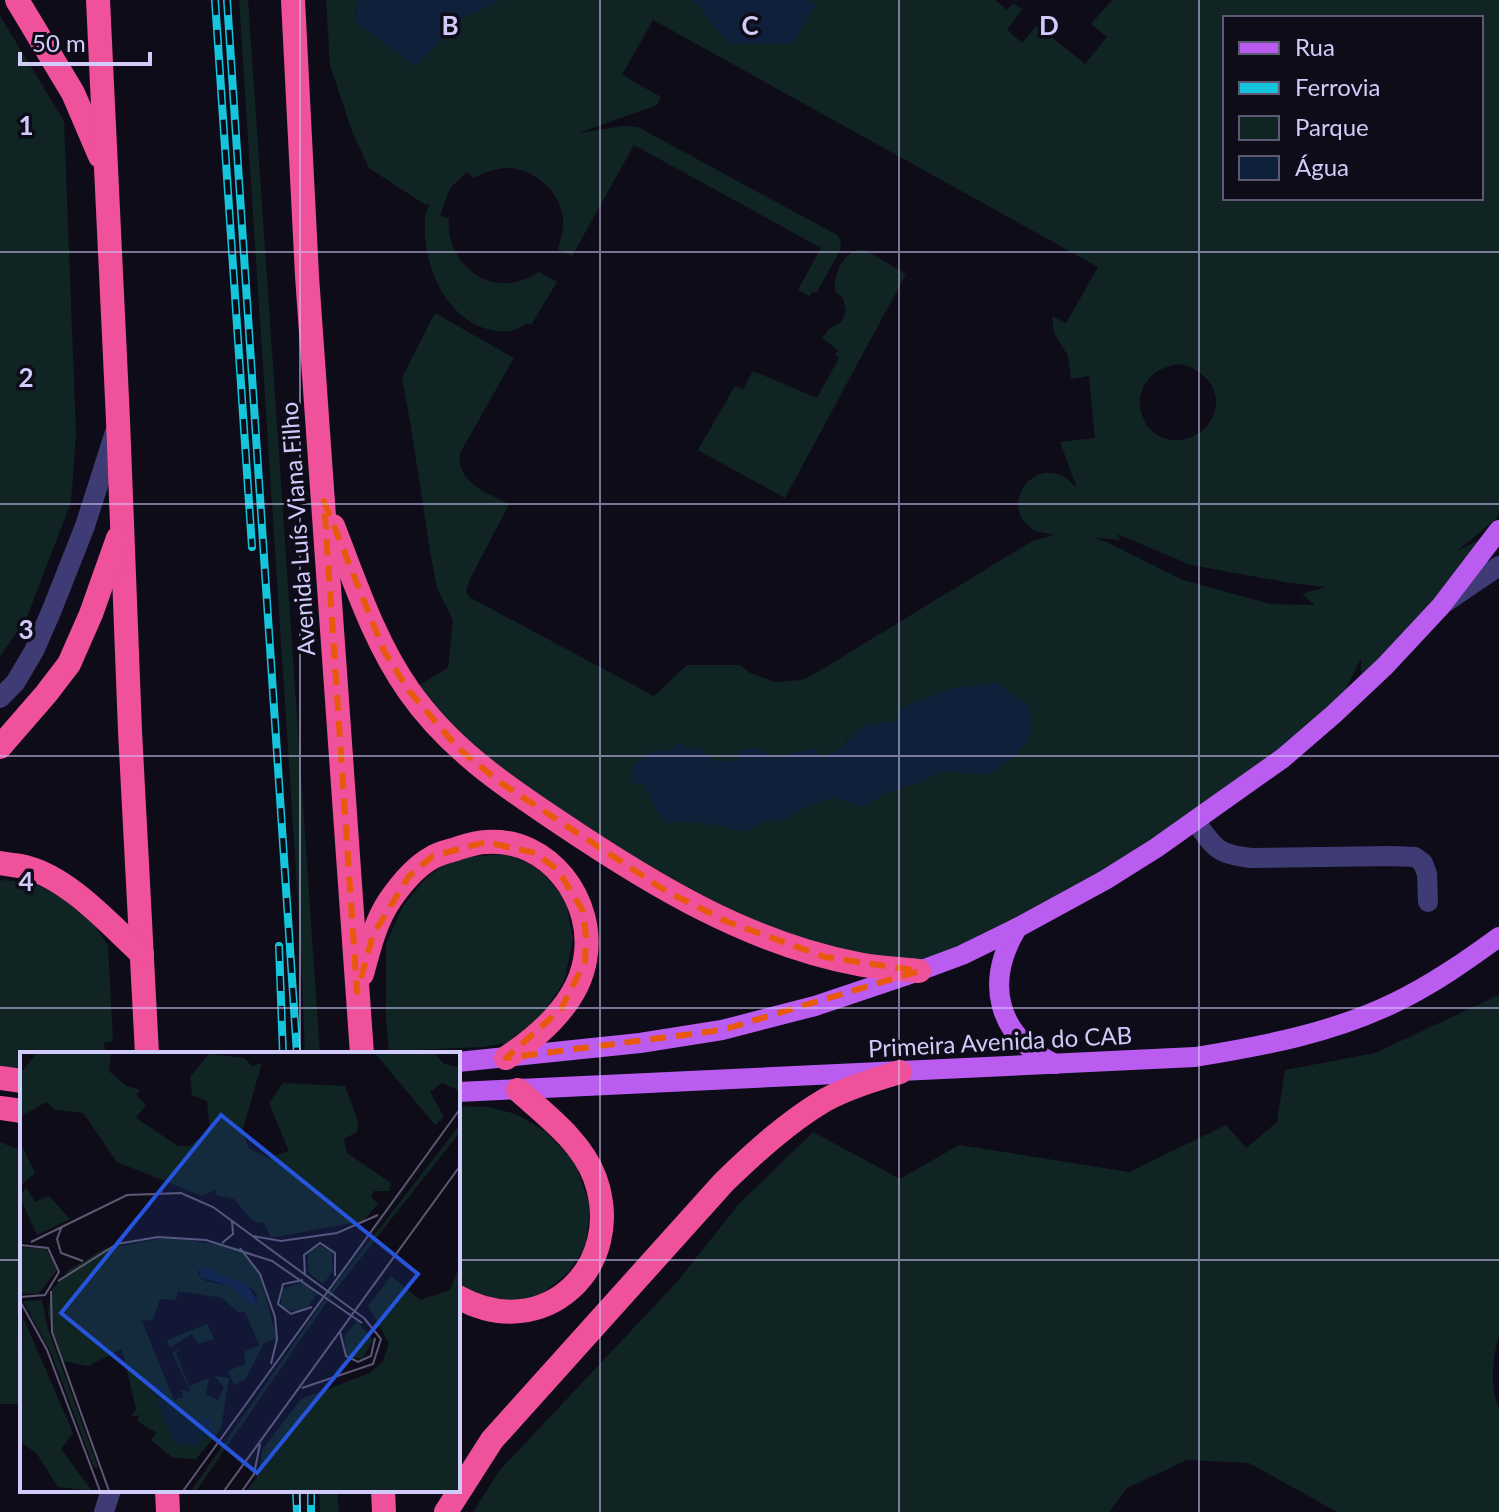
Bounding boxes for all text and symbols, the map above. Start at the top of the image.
text: B [441,9,459,41]
text: C [741,9,759,41]
text: D [1039,9,1059,41]
scale bar [20,16,150,66]
legend [1223,16,1483,200]
text: 50 m [32,28,86,57]
text: Rua [1295,32,1335,61]
text: Ferrovia [1295,72,1381,101]
text: 1 [18,109,34,141]
text: Parque [1295,112,1369,141]
text: Água [1295,152,1349,181]
text: 2 [18,361,34,393]
street label: Avenida Luís Viana Filho [274,401,320,657]
text: 3 [18,613,34,645]
text: 4 [18,865,34,897]
street label: Primeira Avenida do CAB [867,1020,1133,1062]
inset map [20,1052,460,1492]

